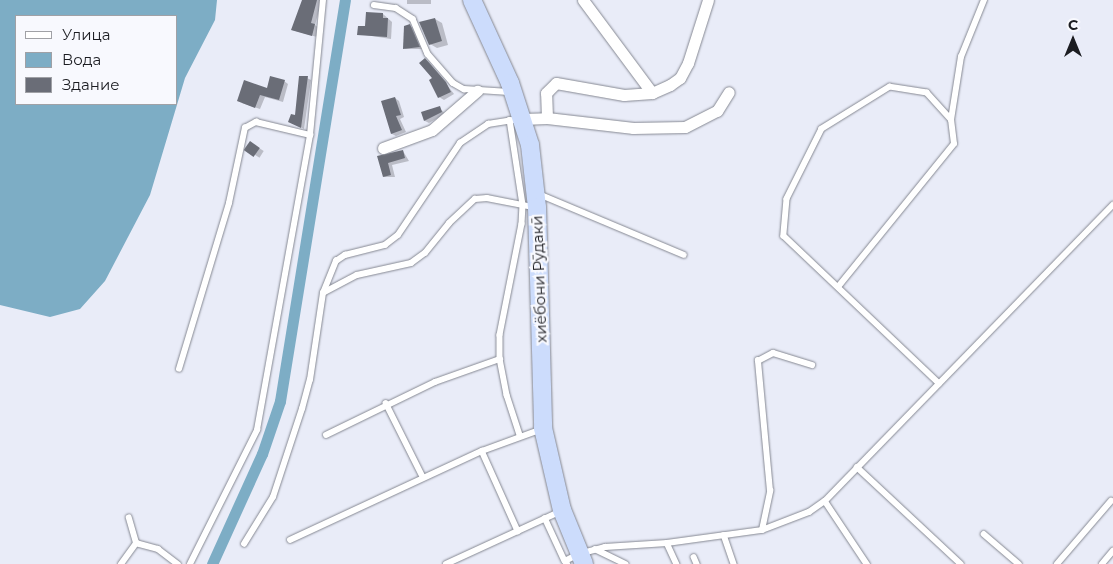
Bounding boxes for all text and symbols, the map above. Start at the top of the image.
legend [15,15,178,105]
north arrow [1048,15,1098,65]
text: С [1068,16,1078,34]
text: Улица [62,25,110,44]
text: Вода [62,50,101,69]
text: Здание [62,75,120,94]
street label: хиёбони Рӯдакӣ [528,215,550,343]

